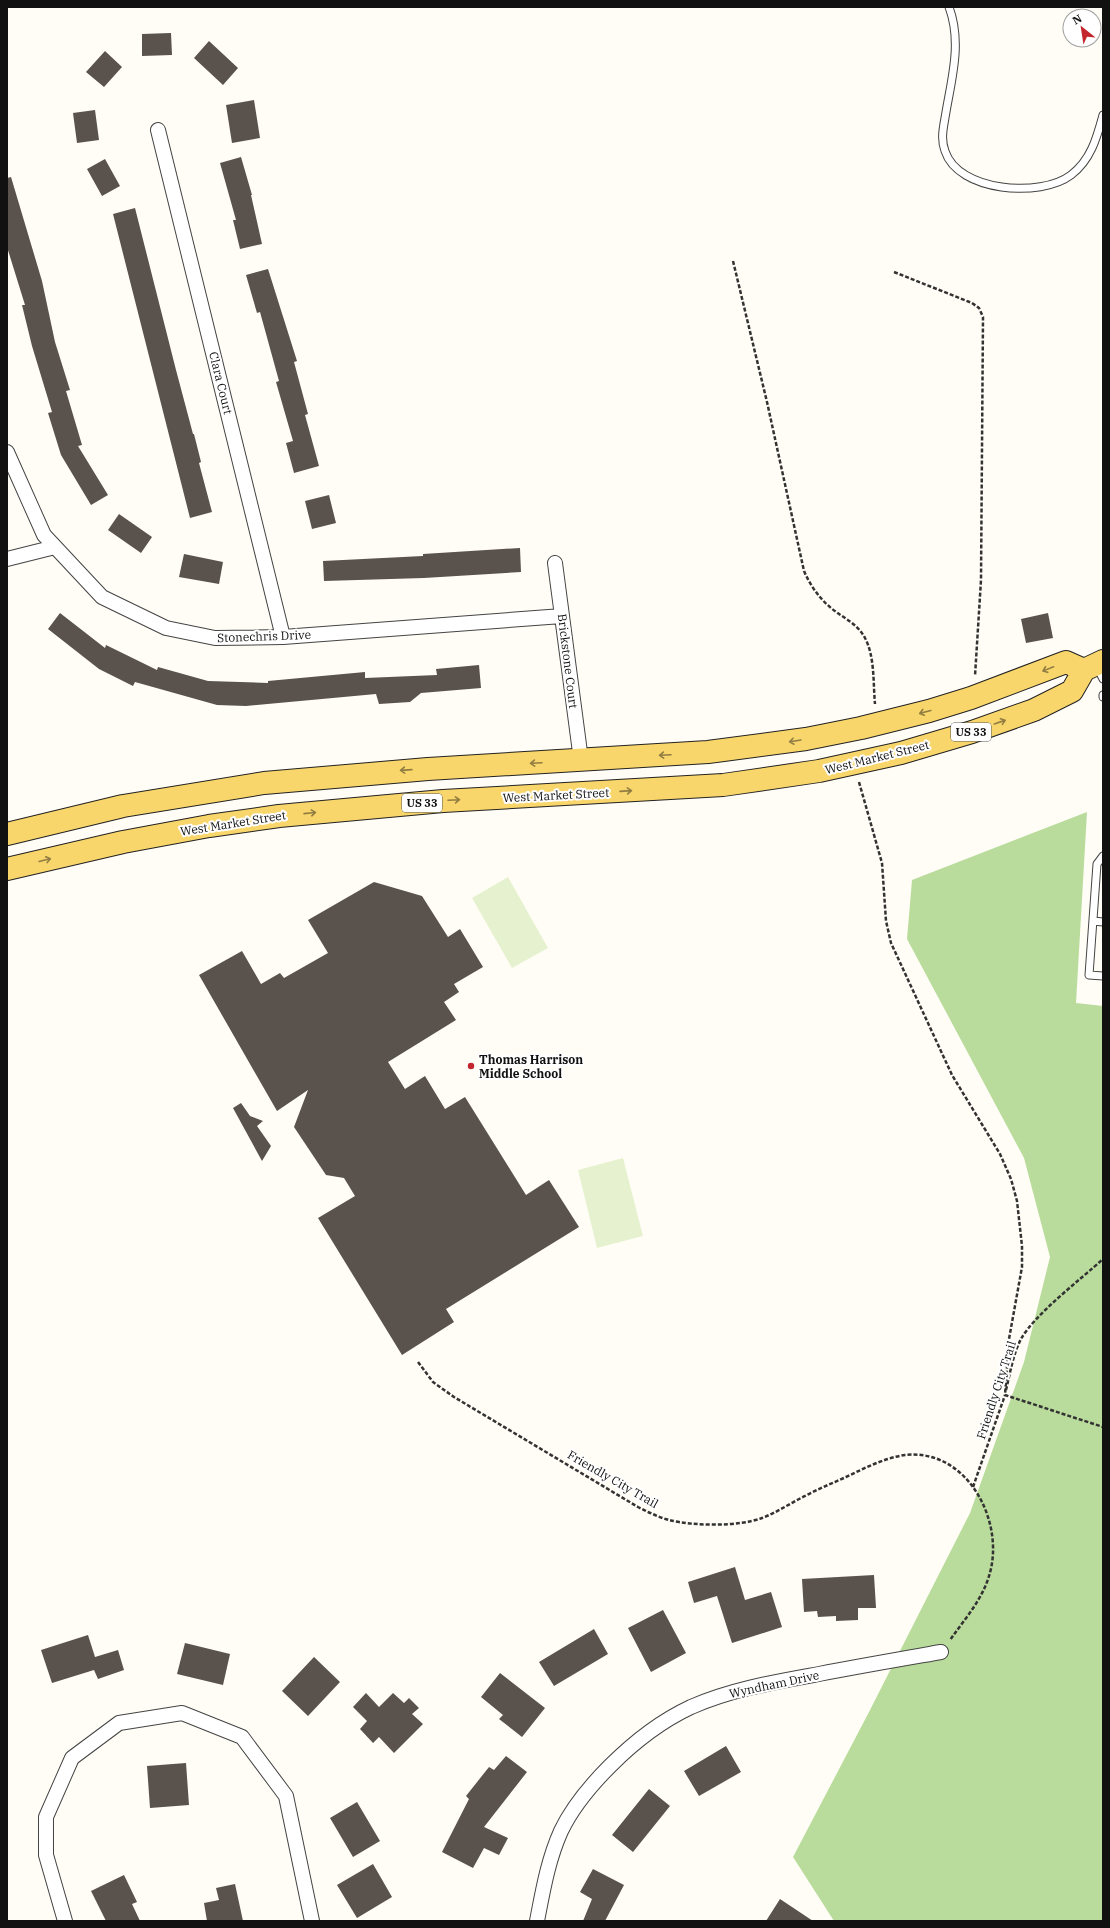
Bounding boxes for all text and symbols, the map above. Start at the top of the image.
north arrow [1062,8,1102,48]
text: N [1070,11,1085,28]
street label: Clara Court [206,350,236,416]
street label: Brickstone Court [555,613,581,709]
street label: Stonechris Drive [217,627,311,645]
one-way arrow [1043,665,1055,673]
one-way arrow [919,709,932,716]
one-way arrow [993,718,1006,725]
road number: US 33 [951,723,991,741]
one-way arrow [789,737,802,745]
street label: West Market Street [823,737,931,777]
one-way arrow [659,751,672,758]
one-way arrow [530,759,543,766]
one-way arrow [400,767,413,774]
street label: West Market Street [502,785,610,805]
one-way arrow [619,787,632,795]
road number: US 33 [402,794,442,812]
one-way arrow [447,797,460,804]
street label: West Market Street [179,807,287,839]
one-way arrow [303,809,316,816]
one-way arrow [38,855,51,863]
place label: Thomas Harrison Middle School [479,1052,583,1081]
marker: Thomas Harrison Middle School [466,1061,476,1071]
street label: Friendly City Trail [973,1339,1019,1441]
street label: Friendly City Trail [565,1447,661,1511]
street label: Wyndham Drive [728,1667,820,1701]

